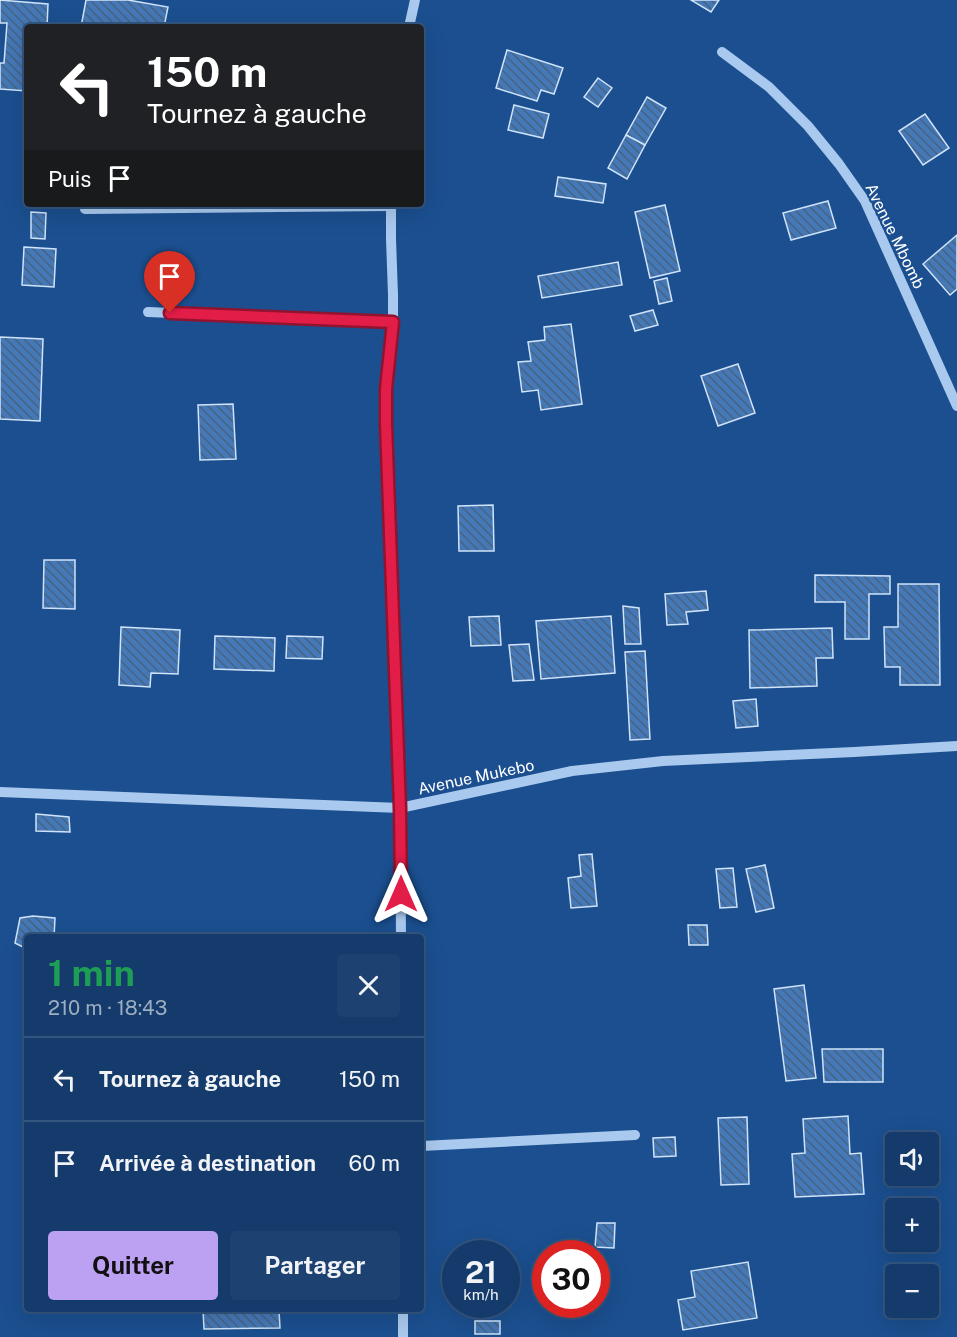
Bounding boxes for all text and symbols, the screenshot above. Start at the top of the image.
text: 150 m [147,47,267,96]
icon: left [48,48,126,126]
text: Tournez à gauche [147,97,367,129]
icon: arrive [103,162,136,195]
text: Puis [48,166,91,192]
street label: Avenue Mbomb [861,180,929,292]
pin [144,251,195,313]
icon: arrive [153,260,186,293]
street label: Avenue Mukebo [416,755,536,799]
position arrow [369,862,433,926]
text: 1 min [48,952,135,994]
button: close [337,954,400,1017]
text: 210 m · 18:43 [48,996,167,1020]
icon: left [48,1063,81,1096]
text: Tournez à gauche [99,1066,281,1092]
text: 150 m [339,1066,400,1092]
map controls [885,1132,939,1318]
button: sound [885,1132,939,1186]
icon: arrive [48,1147,81,1180]
text: Arrivée à destination [99,1150,316,1176]
text: 60 m [349,1150,400,1176]
button: + [885,1198,939,1252]
button: Quitter [48,1231,218,1300]
button: Partager [230,1231,400,1300]
speed limit sign: 30 [532,1240,610,1318]
text: 21 [465,1254,497,1290]
button: − [885,1264,939,1318]
text: km/h [463,1286,499,1303]

